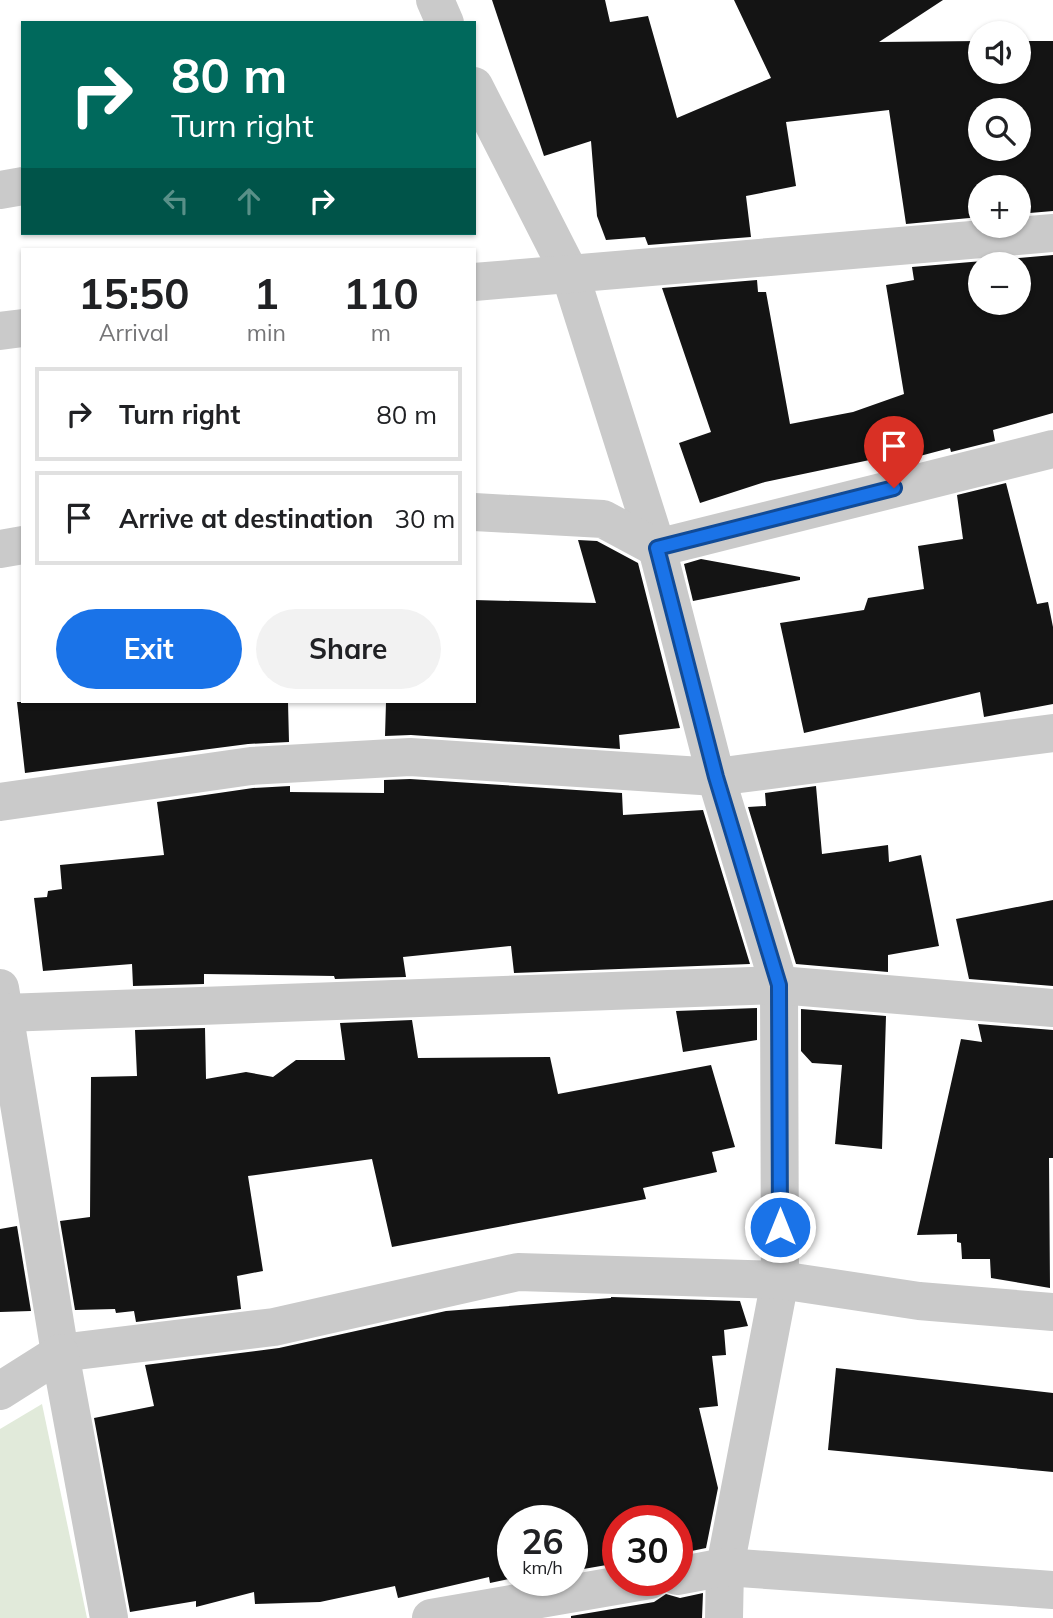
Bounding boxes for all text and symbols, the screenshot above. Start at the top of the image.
map controls [968,21,1031,315]
button: sound [968,21,1031,84]
text: 80 m [171,44,287,105]
icon: right [56,49,147,140]
button: search [968,98,1031,161]
text: Turn right [171,105,314,145]
button: + [968,175,1031,238]
icon: left [157,182,195,220]
icon: ahead [230,182,268,220]
icon: right [303,182,341,220]
button: − [968,252,1031,315]
text: 15:50 [78,267,189,320]
text: 1 [254,267,279,320]
text: 110 [343,267,419,320]
text: Arrival [99,318,169,347]
text: min [247,318,286,347]
text: m [371,318,391,347]
icon: right [60,395,98,433]
text: Turn right [119,398,240,431]
text: 80 m [376,398,437,431]
pin [864,416,924,488]
icon: arrive [875,427,913,465]
icon: arrive [60,499,98,537]
text: Arrive at destination [119,502,374,535]
text: 30 m [395,502,455,535]
button: Exit [56,609,242,689]
button: Share [256,609,441,689]
position arrow [743,1190,817,1264]
speed limit sign: 30 [602,1505,693,1596]
text: 26 [521,1519,564,1563]
text: km/h [522,1556,563,1579]

